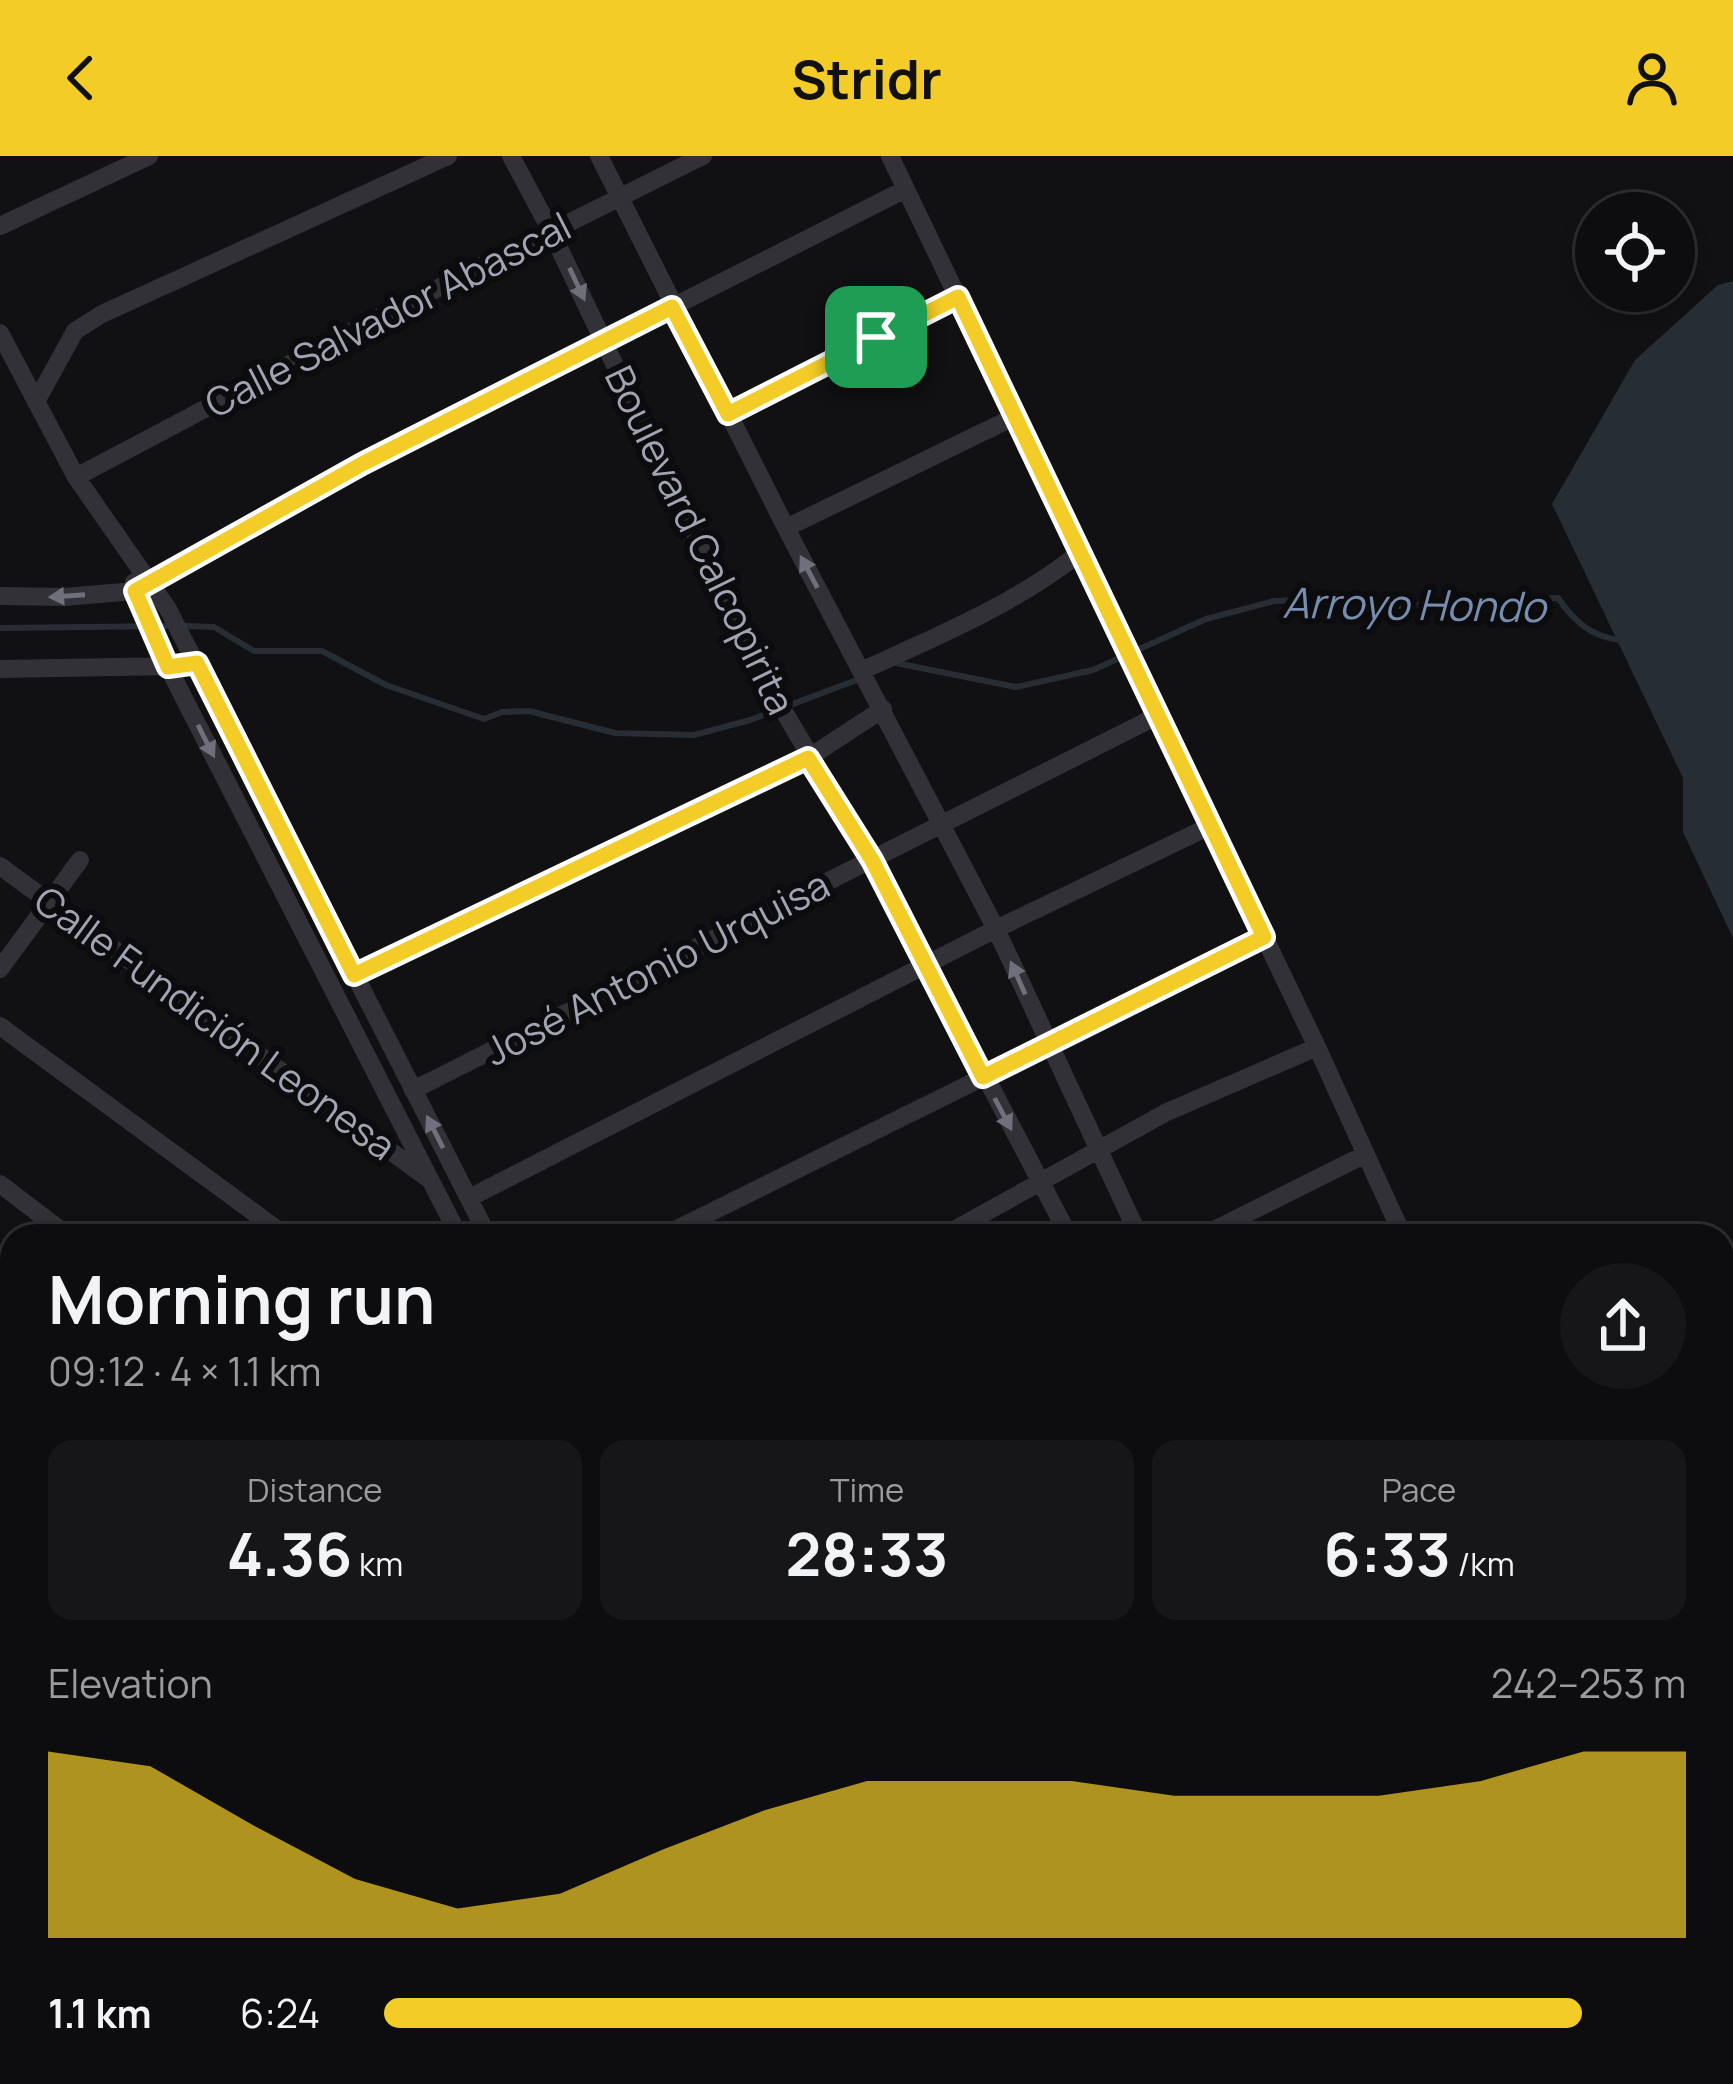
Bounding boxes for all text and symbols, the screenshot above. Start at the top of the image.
text: Stridr [791,41,942,115]
icon: back [48,45,114,111]
icon: person [1619,45,1685,111]
map controls [1575,192,1695,312]
button: locate [1575,192,1695,312]
street label: Calle Salvador Abascal [195,198,580,430]
one-way arrow [567,267,587,302]
pin [825,286,927,388]
icon: arrive [843,304,909,370]
street label: Boulevard Calcopirita [593,356,809,723]
one-way arrow [799,555,820,589]
water label: Arroyo Hondo [1282,573,1548,635]
one-way arrow [48,587,85,606]
one-way arrow [195,724,215,758]
street label: José Antonio Urquisa [475,857,838,1077]
street label: Calle Fundición Leonesa [24,873,407,1172]
one-way arrow [1008,960,1028,995]
one-way arrow [992,1096,1013,1131]
one-way arrow [425,1114,445,1149]
text: Morning run [48,1254,435,1344]
button: share [1560,1263,1686,1389]
text: 09:12 · 4 × 1.1 km [48,1344,321,1398]
text: Distance [247,1467,383,1512]
text: Time [830,1467,904,1512]
text: Pace [1382,1467,1456,1512]
text: 4.36 [227,1512,352,1594]
text: 28:33 [786,1512,948,1594]
text: 6:33 [1323,1512,1451,1594]
text: km [352,1541,403,1586]
text: /km [1451,1541,1515,1586]
text: Elevation [48,1656,213,1710]
text: 242–253 m [1491,1656,1686,1710]
text: 1.1 km [48,1986,152,2040]
text: 6:24 [240,1986,320,2040]

